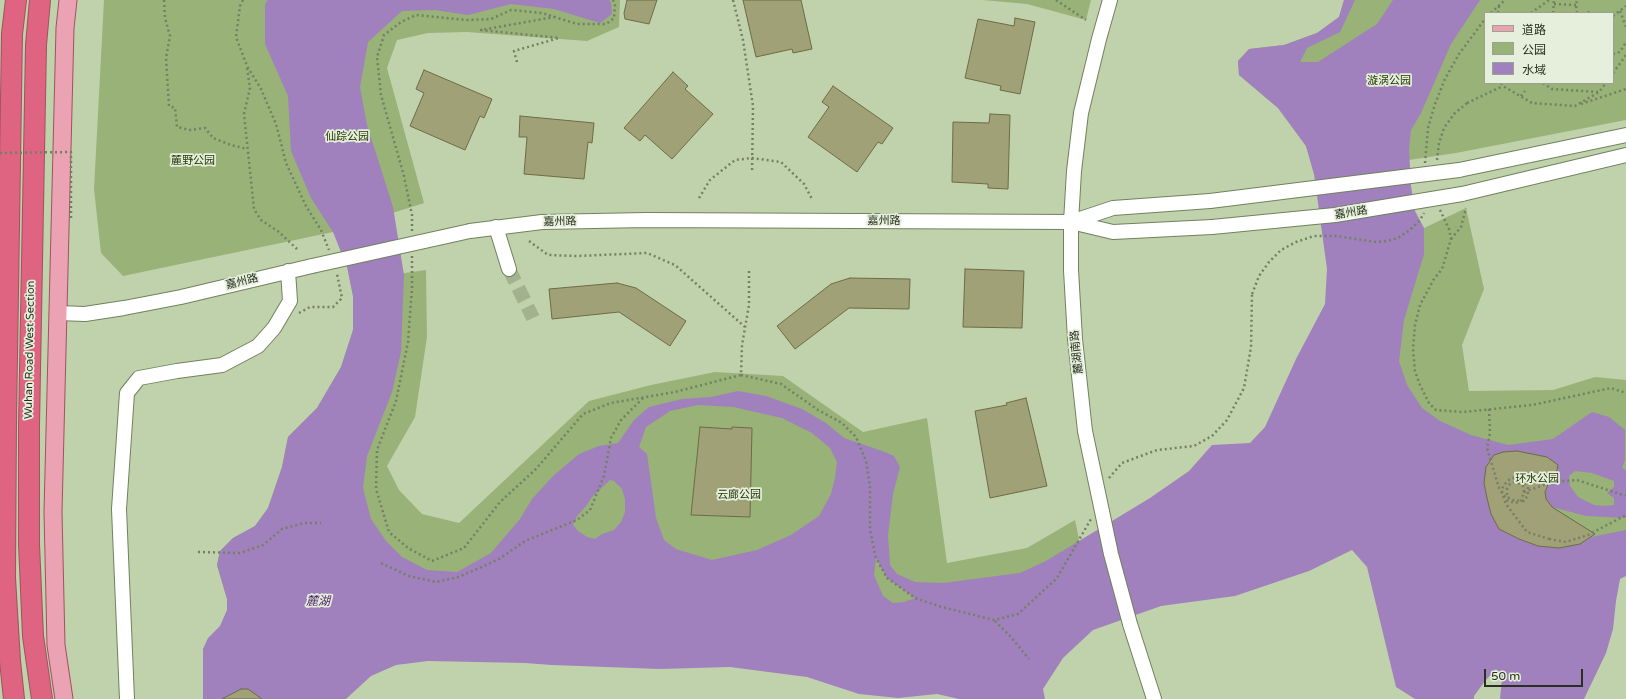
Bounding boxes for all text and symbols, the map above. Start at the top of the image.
legend [1484,12,1614,84]
text: 道路 [1522,23,1546,37]
text: 公园 [1522,43,1546,57]
text: 水域 [1522,63,1546,77]
park label: 漩涡公园 [1367,74,1411,88]
park label: 仙踪公园 [325,130,369,144]
park label: 麓野公园 [171,154,215,168]
street label: 嘉州路 [1334,204,1368,222]
street label: 嘉州路 [868,214,900,228]
street label: 嘉州路 [543,215,577,229]
street label: 嘉州路 [224,272,260,292]
street label: Wuhan Road West Section [22,281,38,419]
street label: 麓湖南路 [1068,329,1086,375]
park label: 环水公园 [1515,472,1559,486]
park label: 云廊公园 [717,488,761,502]
water label: 麓湖 [306,595,330,609]
scale bar [1486,661,1585,687]
text: 50 m [1491,669,1520,683]

